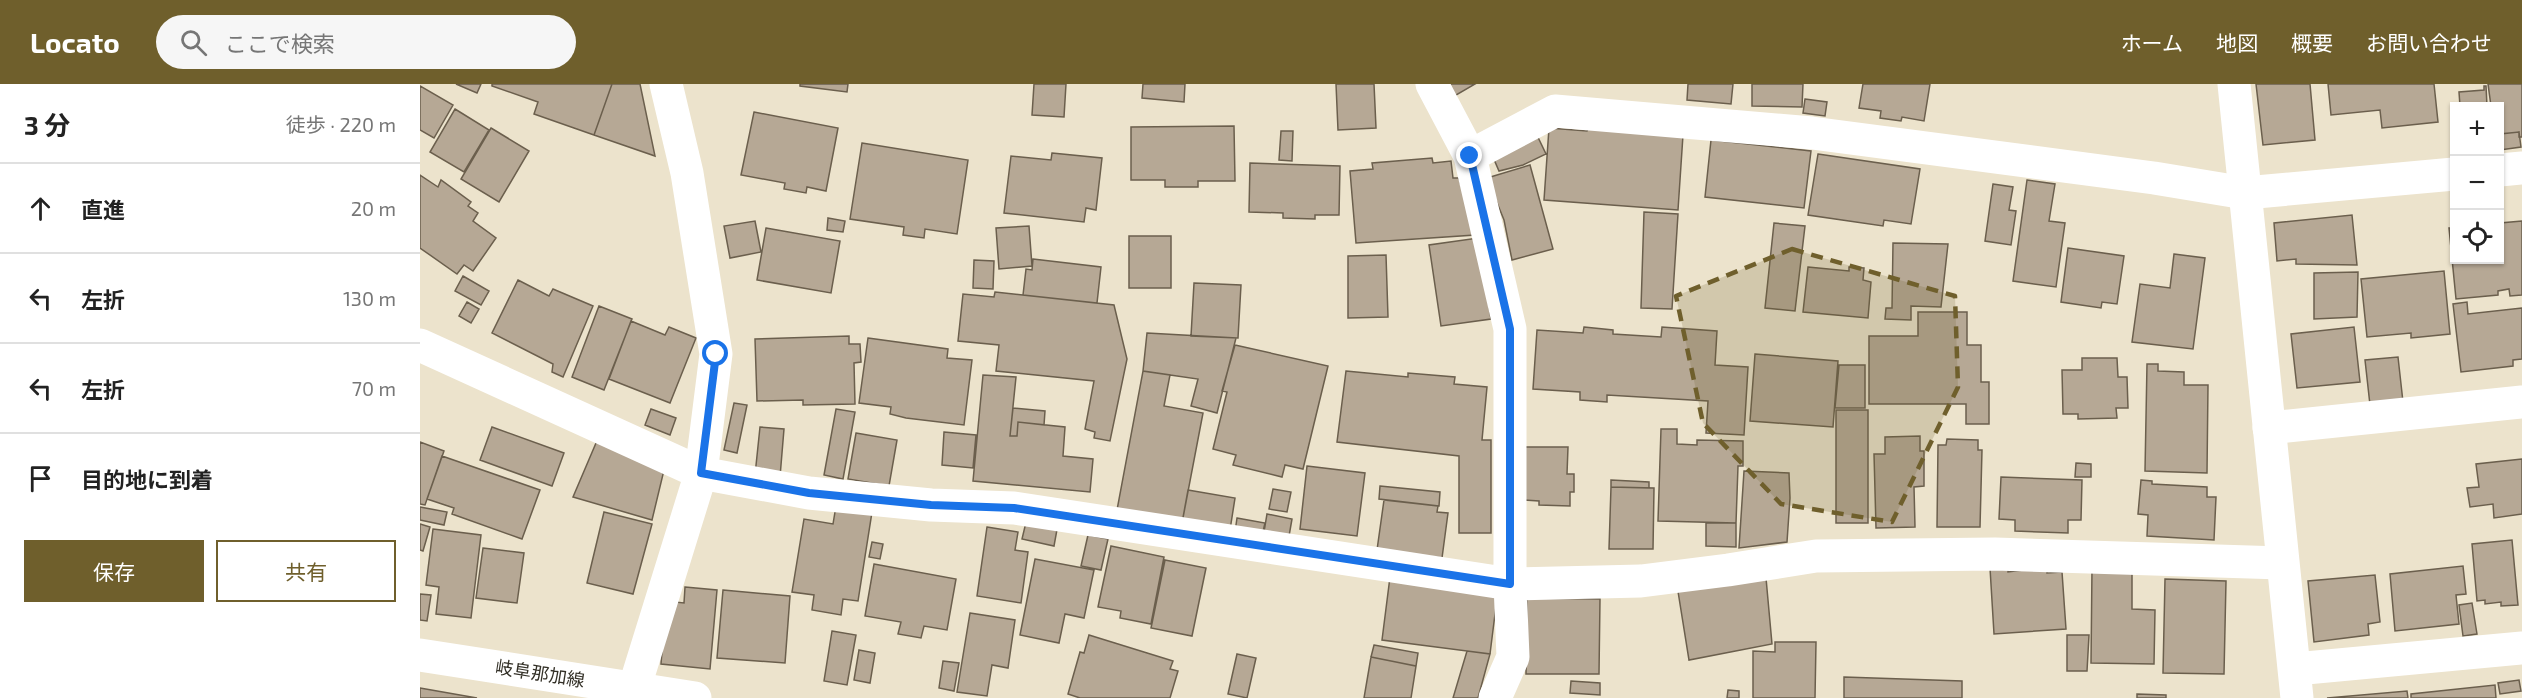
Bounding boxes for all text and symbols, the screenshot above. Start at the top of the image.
search box [156,15,576,69]
text: Locato [30,25,120,59]
icon: search [177,26,210,59]
text: ここで検索 [225,30,335,56]
text: ホーム [2121,30,2183,55]
text: 地図 [2216,30,2258,55]
text: 概要 [2291,30,2333,55]
text: お問い合わせ [2366,30,2492,55]
map controls [2450,102,2504,264]
button: + [2450,102,2504,156]
text: 3 分 [24,109,70,140]
text: 徒歩 · 220 m [286,112,396,136]
route end [1456,142,1482,168]
button: − [2450,156,2504,210]
icon: ahead [24,192,57,225]
text: 直進 [81,196,125,222]
text: 20 m [351,196,396,220]
button: locate [2450,210,2504,264]
icon: left [24,282,57,315]
text: 左折 [81,286,125,312]
text: 130 m [343,286,396,310]
route start [702,340,728,366]
icon: left [24,372,57,405]
text: 左折 [81,376,125,402]
text: 70 m [352,376,396,400]
icon: arrive [24,462,57,495]
text: 目的地に到着 [81,466,213,492]
button: 保存 [24,540,204,602]
button: 共有 [216,540,396,602]
street label: 岐阜那加線 [494,655,586,691]

